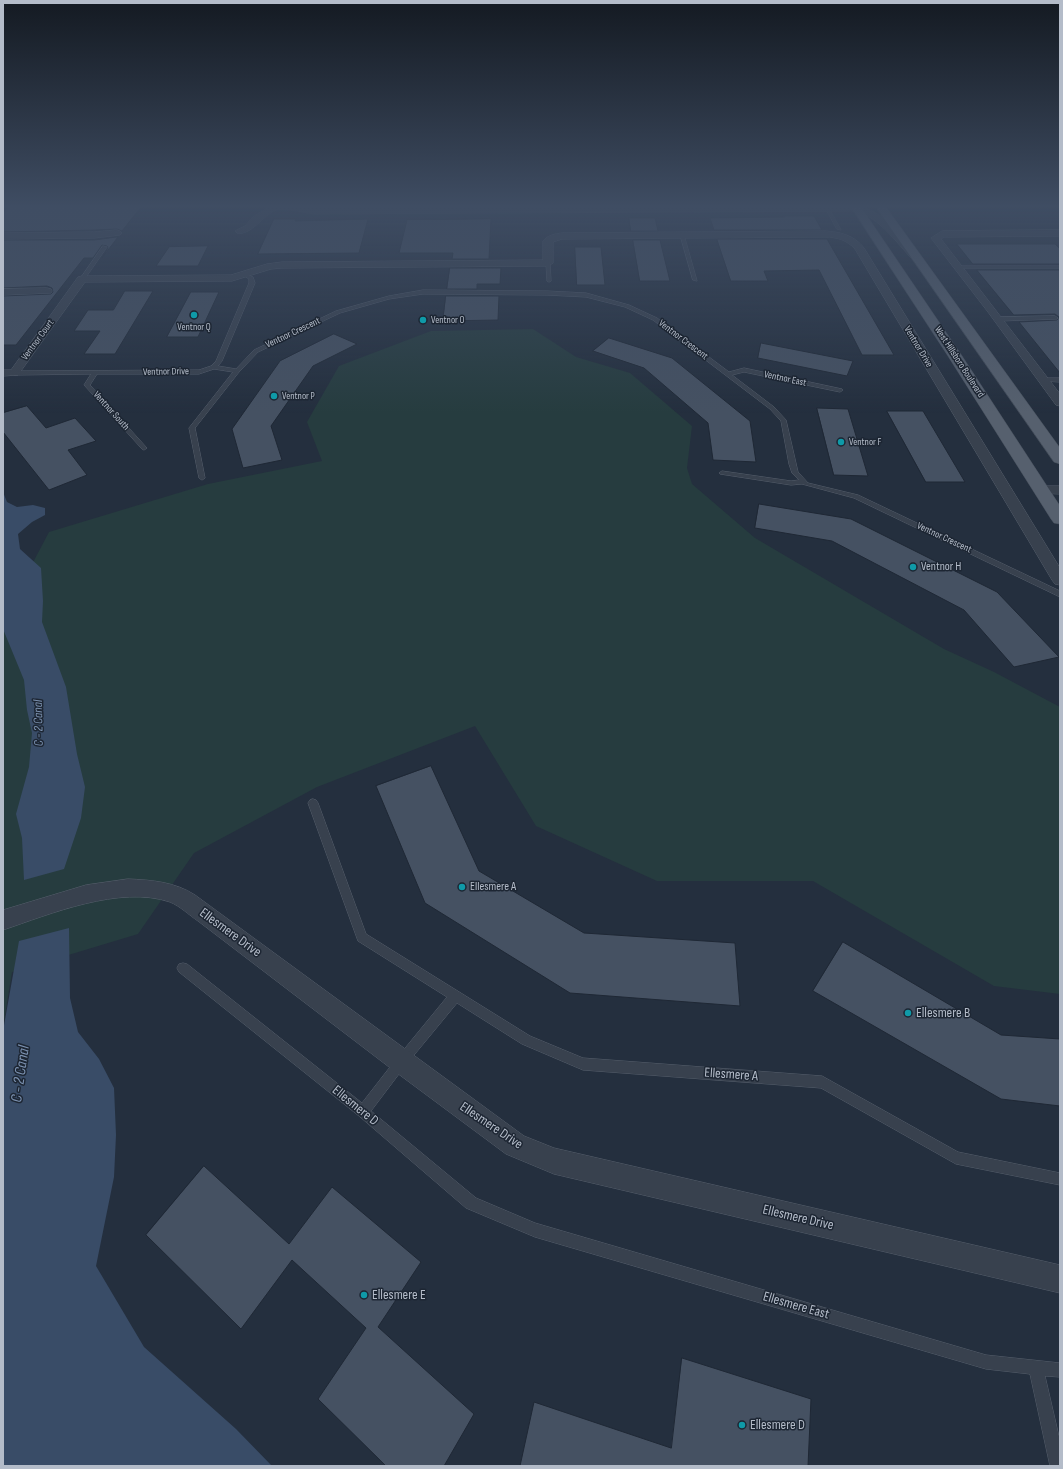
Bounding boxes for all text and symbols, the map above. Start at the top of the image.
marker: Ventnor Q [189,310,199,320]
place label: Ventnor O [431,314,464,326]
street label: Ventnor Crescent [264,315,322,351]
marker: Ventnor O [418,315,428,325]
street label: Ventnor Court [19,317,57,363]
street label: Ventnor Crescent [656,317,710,363]
place label: Ventnor Q [177,321,211,333]
street label: Ventnor Drive [901,324,935,370]
street label: West Hillsboro Boulevard [931,324,987,400]
street label: Ventnor Drive [143,366,189,378]
street label: Ventnor East [763,369,807,389]
street label: Ventnor South [90,389,132,433]
place label: Ventnor P [282,390,315,402]
marker: Ventnor P [269,391,279,401]
place label: Ventnor F [849,436,881,448]
marker: Ventnor F [836,437,846,447]
street label: Ventnor Crescent [915,520,973,556]
place label: Ventnor H [921,560,961,574]
marker: Ventnor H [908,562,918,572]
water label: C - 2 Canal [31,700,47,746]
place label: Ellesmere A [470,880,516,894]
marker: Ellesmere A [457,882,467,892]
street label: Ellesmere Drive [196,905,264,961]
place label: Ellesmere B [916,1005,970,1021]
marker: Ellesmere B [903,1008,913,1018]
water label: C - 2 Canal [7,1044,35,1104]
street label: Ellesmere A [704,1065,758,1085]
street label: Ellesmere D [328,1082,382,1130]
street label: Ellesmere Drive [456,1099,526,1153]
street label: Ellesmere Drive [761,1202,835,1234]
place label: Ellesmere E [372,1287,426,1303]
street label: Ellesmere East [761,1289,831,1323]
marker: Ellesmere E [359,1290,369,1300]
place label: Ellesmere D [750,1417,805,1433]
marker: Ellesmere D [737,1420,747,1430]

